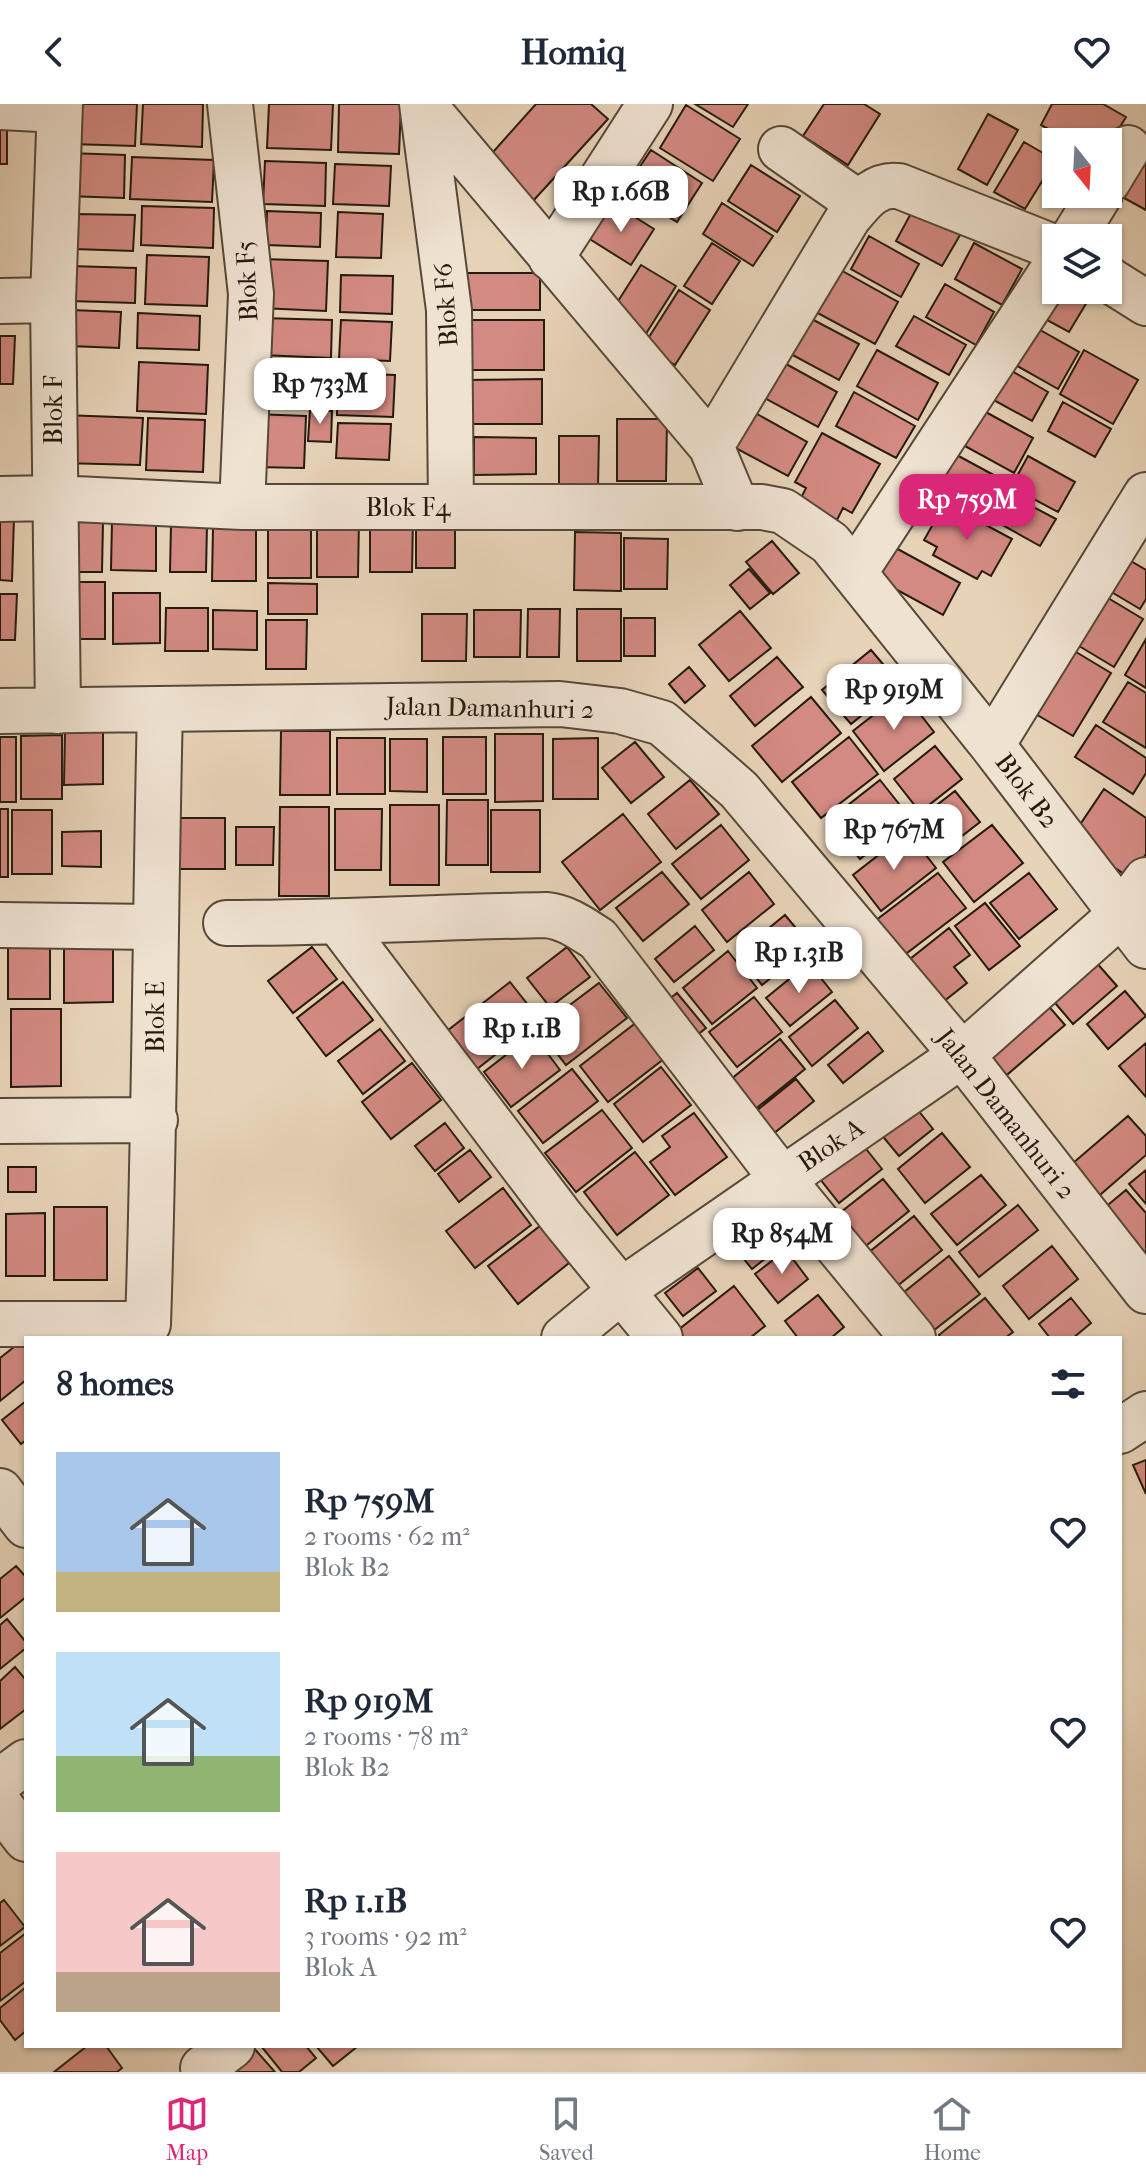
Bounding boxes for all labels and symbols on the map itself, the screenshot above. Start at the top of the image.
north arrow [1042,128,1122,208]
pin: Rp 1.66B [538,166,704,234]
street label: Blok F5 [229,240,265,322]
street label: Blok F6 [428,261,464,348]
pin: Rp 733M [246,358,394,426]
street label: Blok F [38,375,69,445]
pin: Rp 759M [893,474,1041,542]
street label: Blok F4 [365,492,451,523]
pin: Rp 919M [820,664,968,732]
street label: Jalan Damanhuri 2 [384,691,594,725]
street label: Blok B2 [989,747,1065,835]
pin: Rp 767M [820,804,968,872]
pin: Rp 1.31B [716,927,882,995]
street label: Blok E [140,981,171,1053]
pin: Rp 1.1B [448,1003,596,1071]
street label: Jalan Damanhuri 2 [928,1021,1082,1206]
street label: Blok A [792,1111,871,1178]
pin: Rp 854M [708,1208,856,1276]

